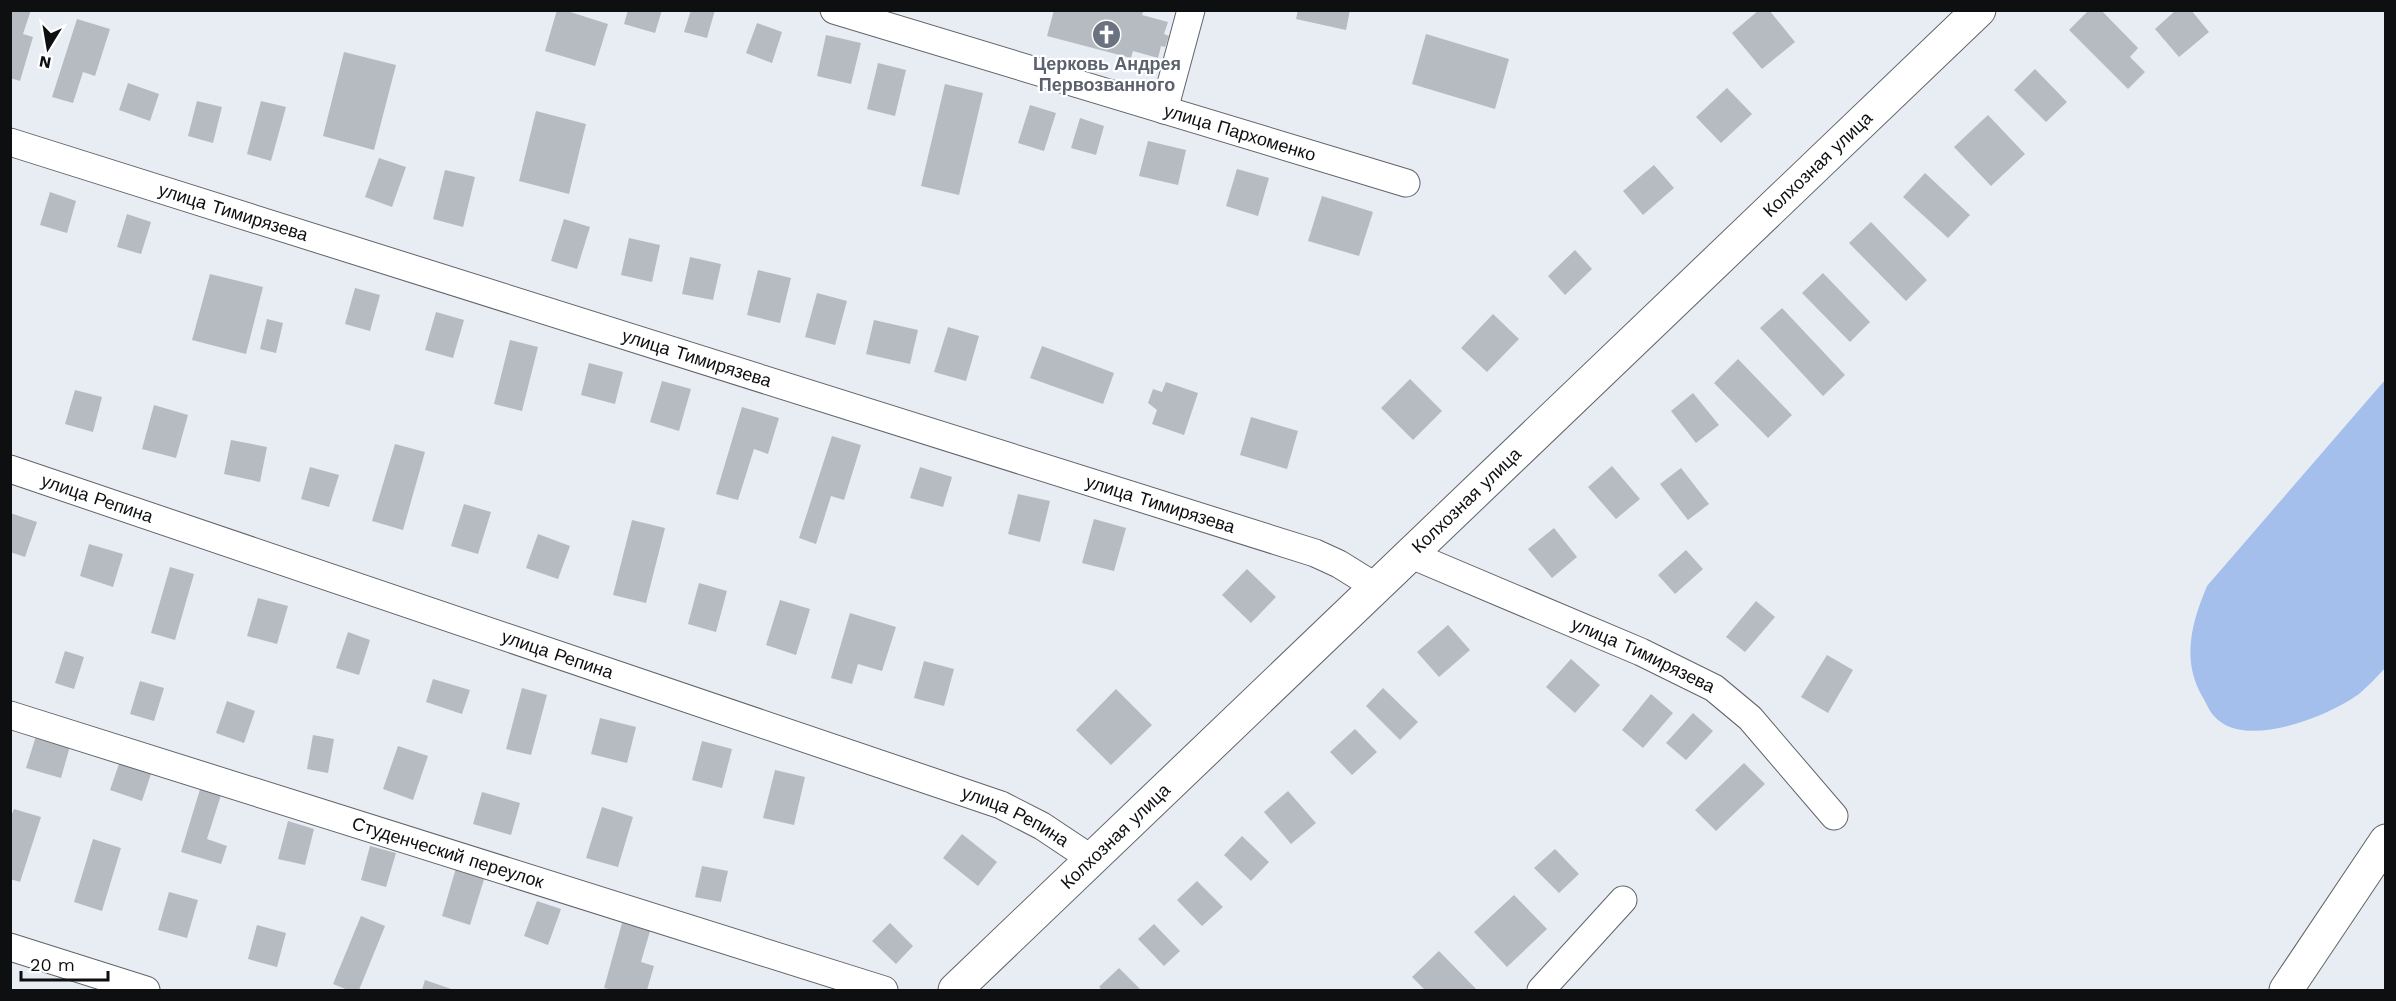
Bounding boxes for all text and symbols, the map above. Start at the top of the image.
north arrow [18,18,78,78]
church icon: Церковь Андрея Первозванного [1091,19,1123,51]
text: N [38,52,53,73]
place label: Церковь Андрея Первозванного [1033,53,1181,95]
street label: улица Пархоменко [1161,99,1318,165]
street label: Колхозная улица [1758,106,1877,221]
street label: улица Тимирязева [156,178,312,245]
street label: улица Тимирязева [620,324,775,391]
street label: Колхозная улица [1407,442,1526,557]
street label: улица Репина [39,469,157,527]
street label: улица Тимирязева [1083,470,1239,537]
street label: улица Тимирязева [1568,613,1719,697]
street label: улица Репина [499,625,617,683]
street label: Колхозная улица [1056,778,1175,893]
street label: улица Репина [959,781,1074,851]
street label: Студенческий переулок [350,812,547,892]
scale bar [21,944,108,982]
text: 20 m [30,954,75,975]

